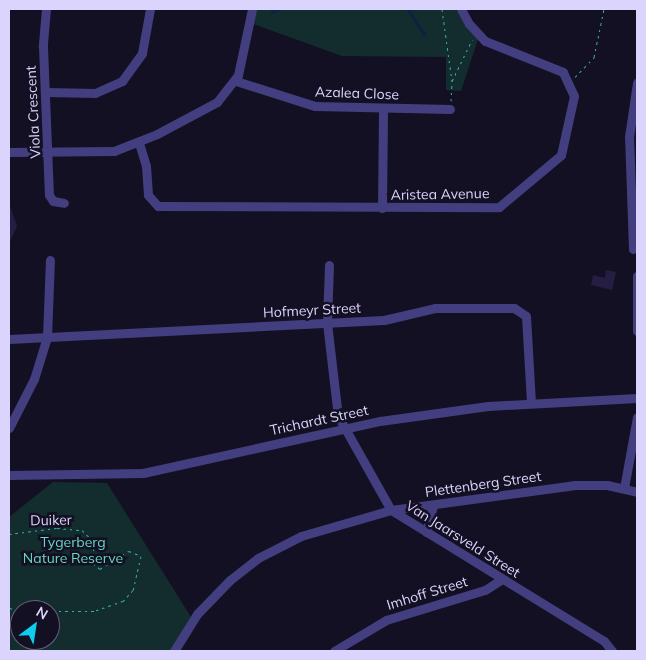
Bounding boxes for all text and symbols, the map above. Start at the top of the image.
street label: Viola Crescent [22,65,44,159]
street label: Azalea Close [315,83,399,103]
street label: Aristea Avenue [390,185,490,203]
street label: Hofmeyr Street [263,299,361,321]
street label: Trichardt Street [268,401,370,439]
street label: Plettenberg Street [424,468,542,500]
street label: Van Jaarsveld Street [403,497,523,581]
street label: Duiker [30,511,72,529]
park label: Tygerberg Nature Reserve [23,534,123,566]
street label: Imhoff Street [385,573,469,613]
north arrow [10,600,60,650]
text: N [33,603,51,623]

